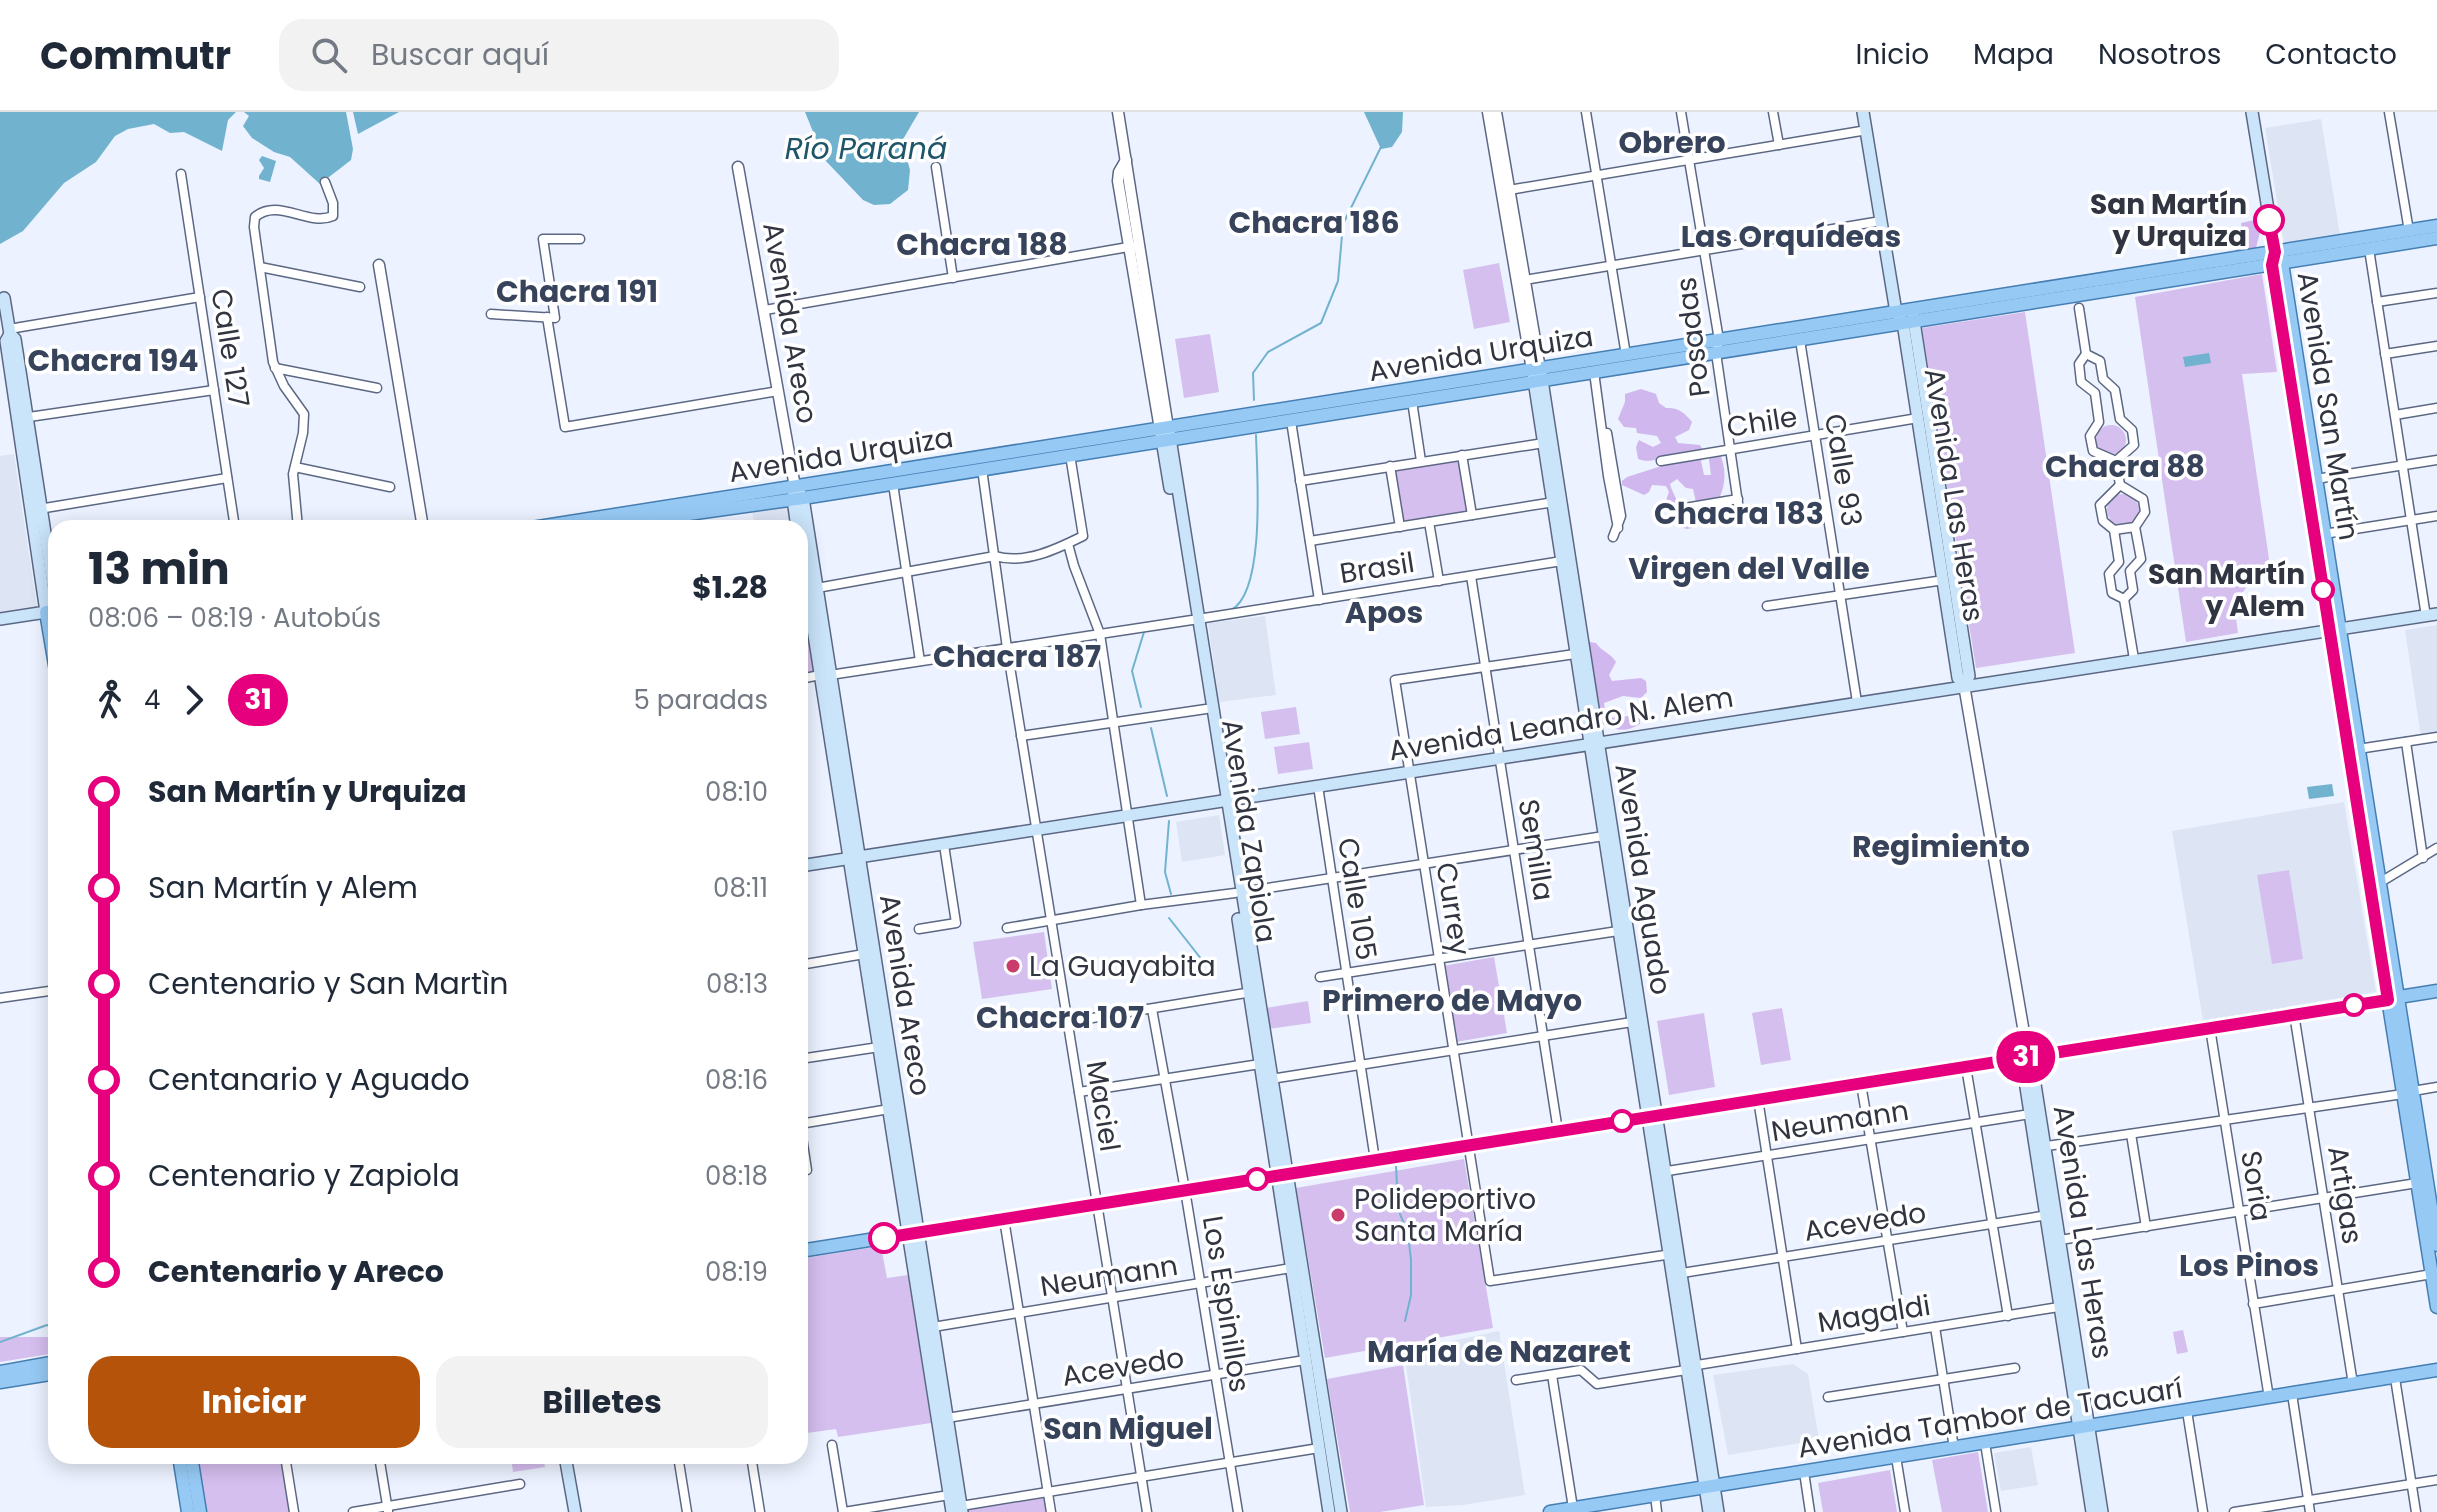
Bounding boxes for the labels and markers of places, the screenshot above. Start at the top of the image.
place label: San Martín y Urquiza [2090,185,2247,256]
marker: San Martín y Urquiza [2254,205,2284,235]
place label: San Martín y Alem [2148,555,2305,626]
marker: San Martín y Alem [2312,579,2334,601]
place label: La Guayabita [1029,947,1216,986]
marker: La Guayabita [1004,957,1022,975]
unlabelled marker [2343,994,2365,1016]
unlabelled marker [1611,1110,1633,1132]
unlabelled marker [1246,1168,1268,1190]
place label: Polideportivo Santa María [1354,1180,1536,1251]
marker: Polideportivo Santa María [1329,1206,1347,1224]
unlabelled marker [869,1223,899,1253]

